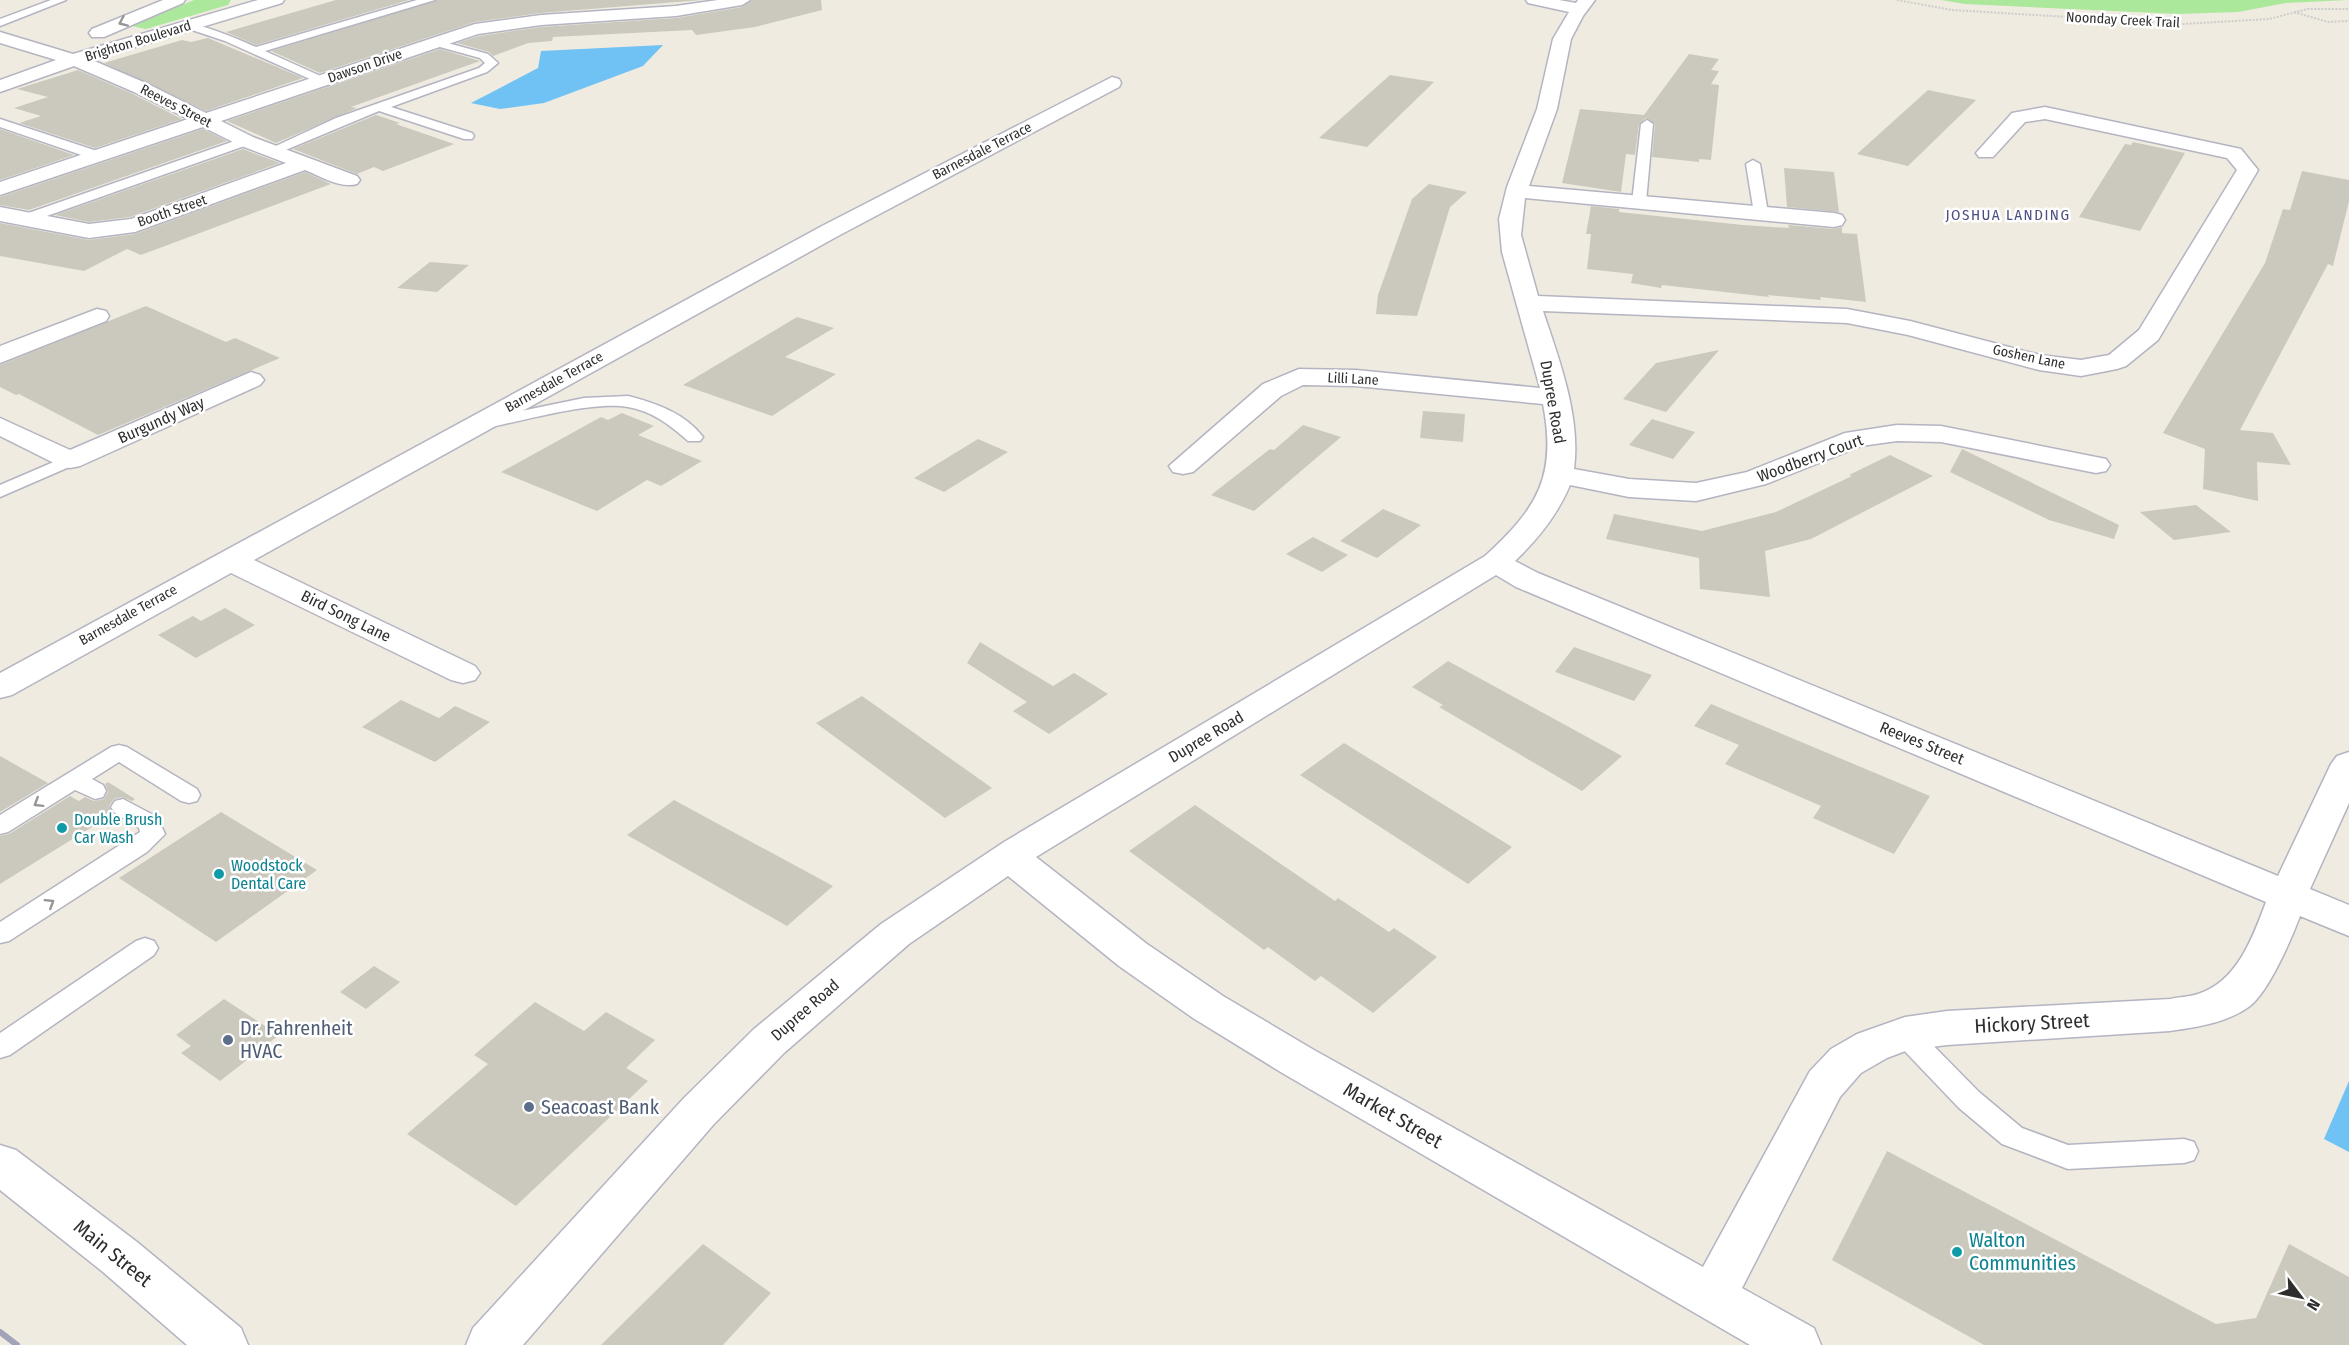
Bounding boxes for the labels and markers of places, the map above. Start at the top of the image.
place label: Double Brush Car Wash [74,810,162,847]
marker: Double Brush Car Wash [55,821,69,835]
place label: Woodstock Dental Care [231,856,306,893]
marker: Woodstock Dental Care [212,867,226,881]
place label: Dr. Fahrenheit HVAC [240,1016,353,1063]
marker: Dr. Fahrenheit HVAC [221,1033,235,1047]
place label: Seacoast Bank [541,1095,660,1119]
marker: Seacoast Bank [522,1100,536,1114]
place label: Walton Communities [1969,1228,2076,1275]
marker: Walton Communities [1950,1245,1964,1259]

